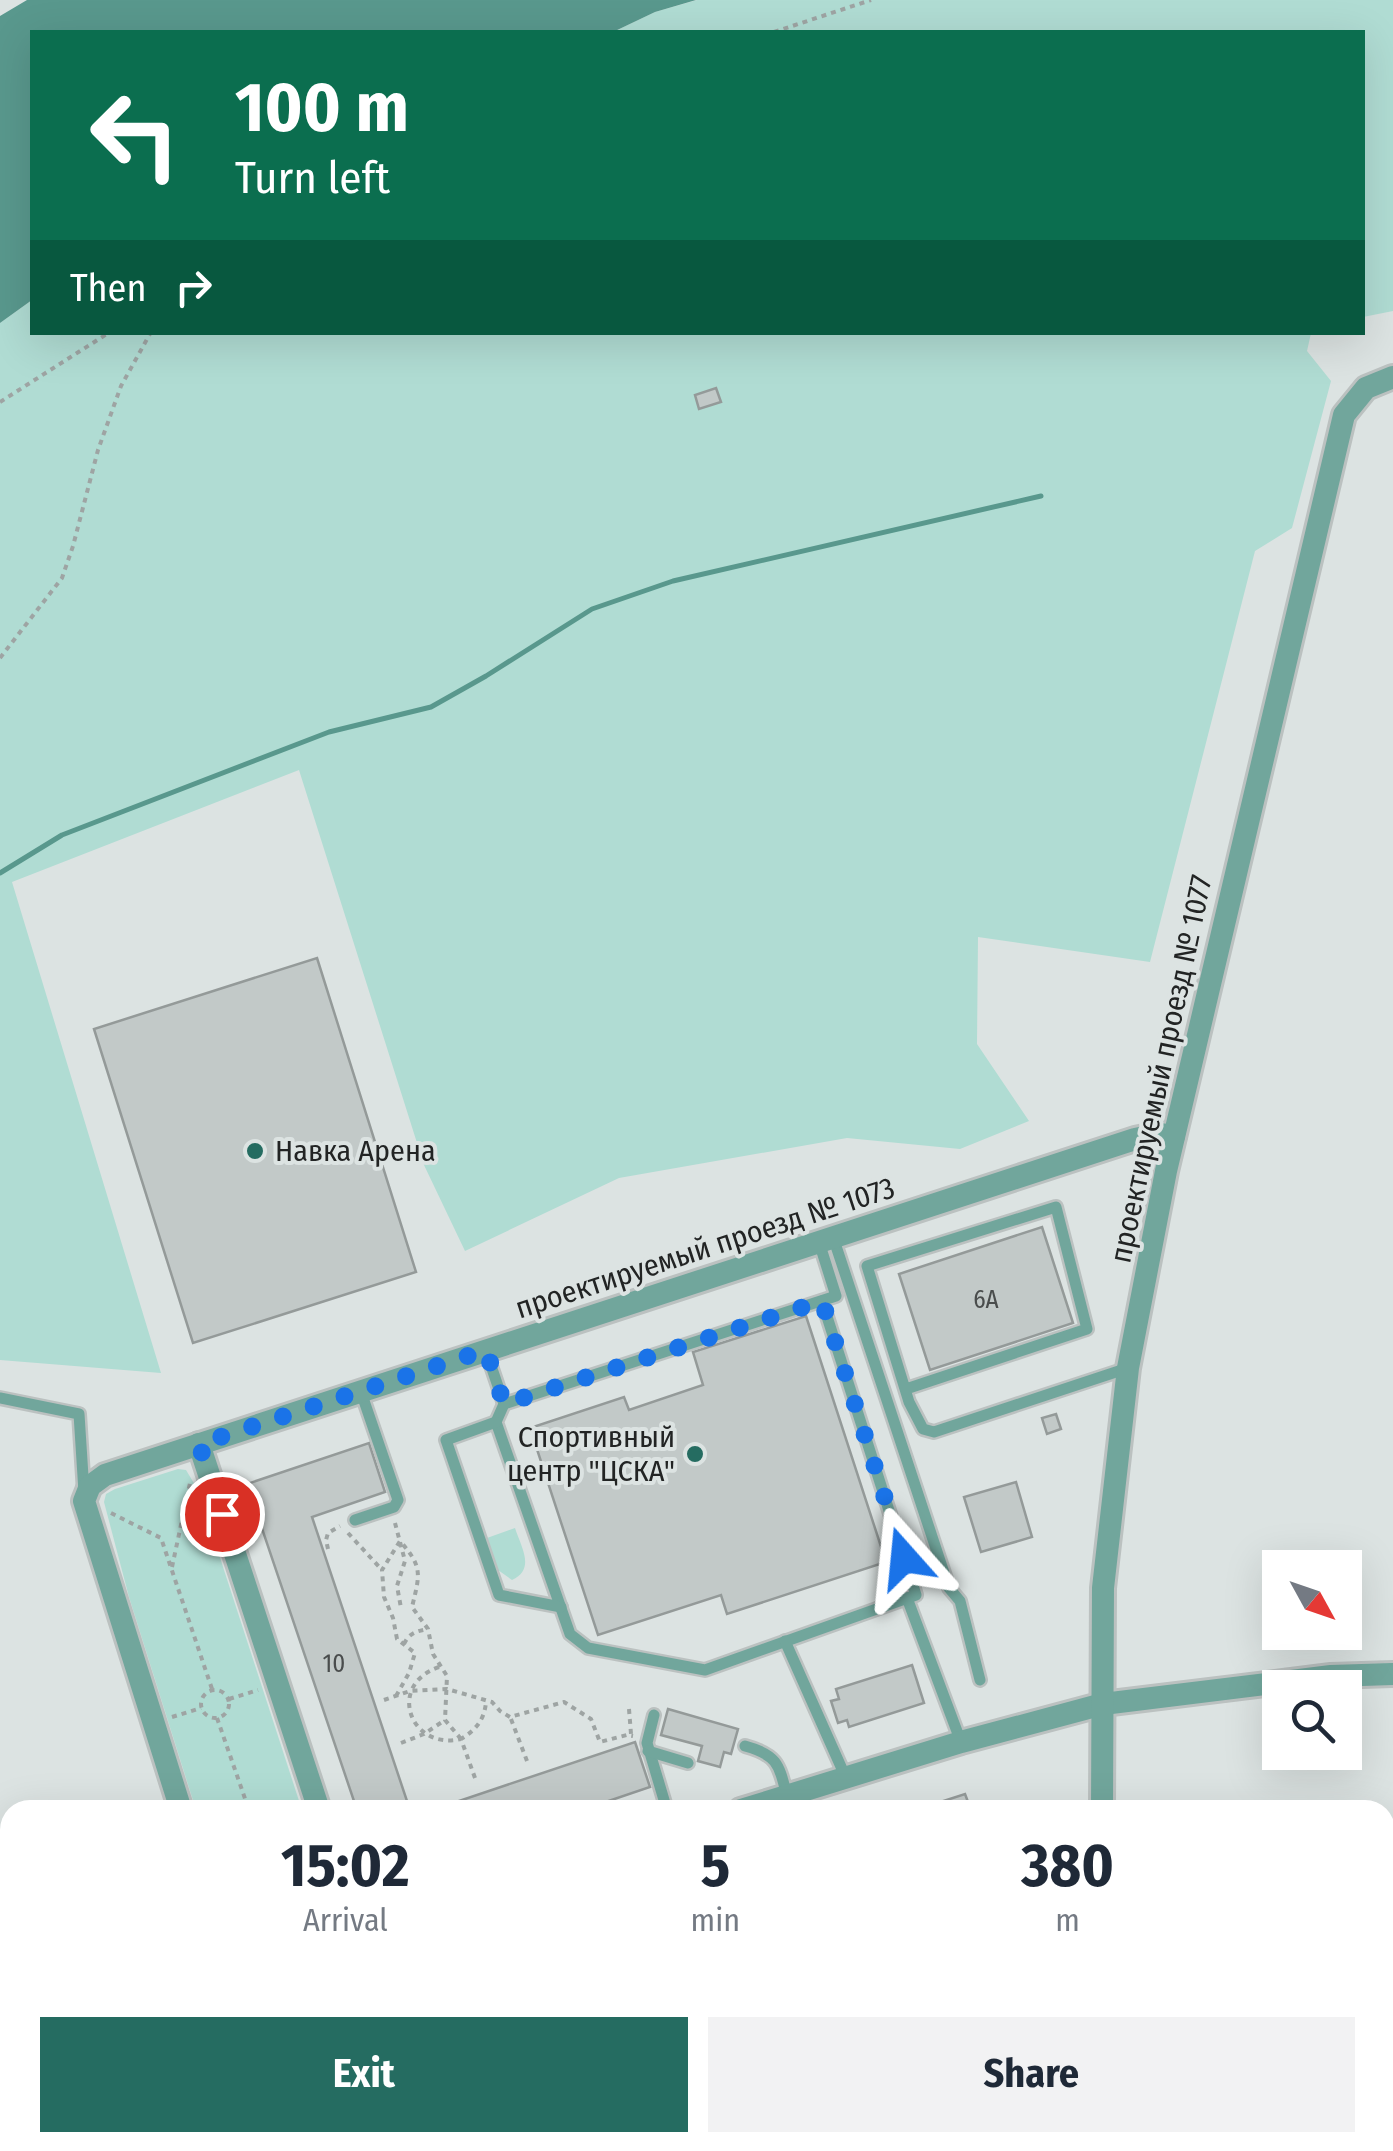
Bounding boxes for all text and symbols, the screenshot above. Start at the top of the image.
text: 100 m [235,66,409,150]
icon: left [70,70,200,200]
text: Turn left [235,151,390,205]
icon: right [166,260,221,315]
text: Then [70,265,146,311]
street label: проектируемый проезд № 1077 [1102,872,1220,1266]
place label: Навка Арена [275,1133,436,1169]
marker: Навка Арена [244,1140,266,1162]
street label: проектируемый проезд № 1073 [511,1170,899,1326]
house number: 6А [973,1285,999,1315]
place label: Спортивный центр "ЦСКА" [507,1419,675,1489]
marker: Спортивный центр "ЦСКА" [684,1443,706,1465]
pin [180,1472,265,1557]
icon: arrive [195,1487,250,1542]
position arrow [852,1506,956,1610]
north arrow [1262,1550,1362,1650]
map controls [1262,1550,1362,1770]
house number: 10 [323,1649,345,1679]
button: search [1262,1670,1362,1770]
text: 15:02 [281,1830,410,1902]
text: 5 [701,1830,730,1902]
text: 380 [1021,1830,1114,1902]
text: Arrival [303,1901,388,1939]
text: min [691,1901,740,1939]
text: m [1055,1901,1080,1939]
button: Exit [40,2017,688,2132]
button: Share [708,2017,1355,2132]

